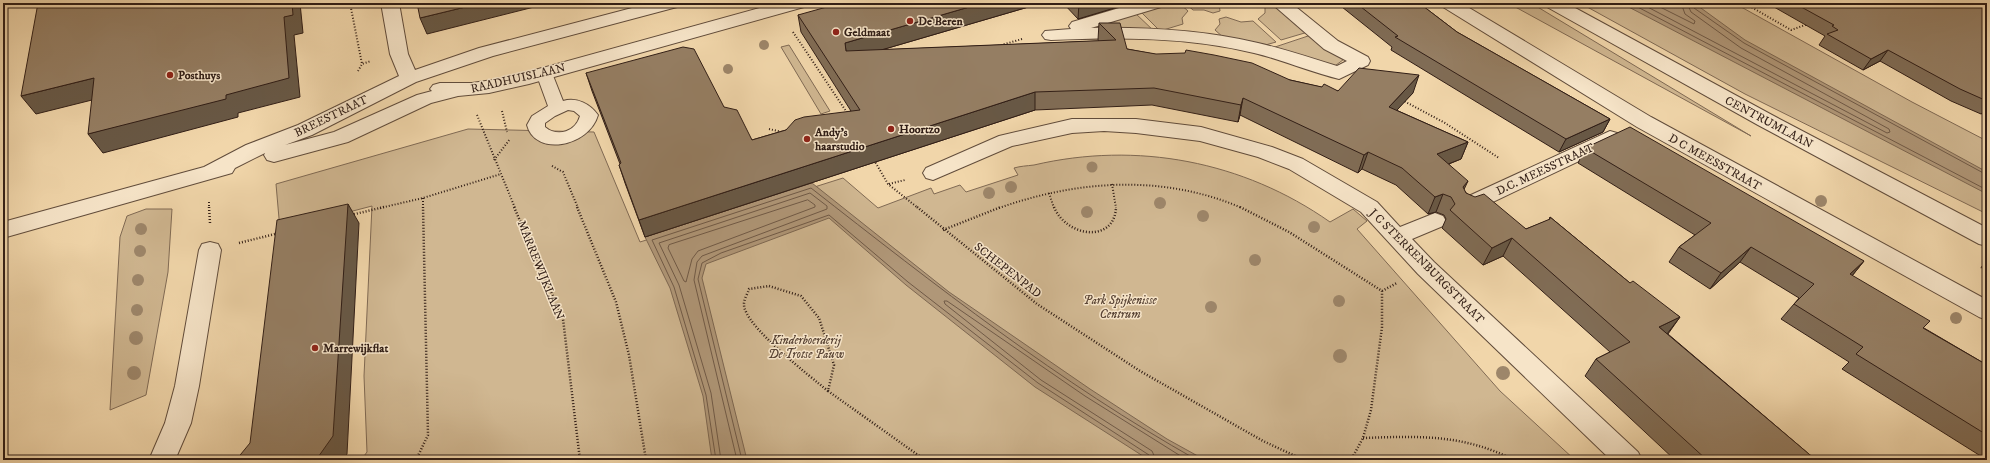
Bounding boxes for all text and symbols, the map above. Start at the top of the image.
place label: De Beren [918,14,963,29]
marker: De Beren [905,16,915,26]
place label: Geldmaat [844,25,890,40]
marker: Geldmaat [831,27,841,37]
street label: RAADHUISLAAN [469,60,567,97]
place label: Posthuys [178,68,220,83]
marker: Posthuys [165,70,175,80]
street label: BREESTRAAT [292,92,370,141]
street label: CENTRUMLAAN [1722,93,1815,152]
place label: Hoortzo [899,122,940,137]
marker: Hoortzo [886,124,896,134]
place label: Andy's haarstudio [814,125,865,154]
street label: D C MEESSTRAAT [1666,131,1764,194]
marker: Andy's haarstudio [802,134,812,144]
street label: D.C. MEESSTRAAT [1494,140,1597,199]
street label: J C STERRENBURGSTRAAT [1365,205,1487,327]
street label: MARREWIJKLAAN [514,218,567,322]
street label: SCHEPENPAD [971,239,1044,301]
park label: Park Spijkenisse Centrum [1083,293,1158,322]
park label: Kinderboerderij De Trotse Pauw [768,333,844,362]
place label: Marrewijkflat [323,341,388,356]
marker: Marrewijkflat [310,343,320,353]

